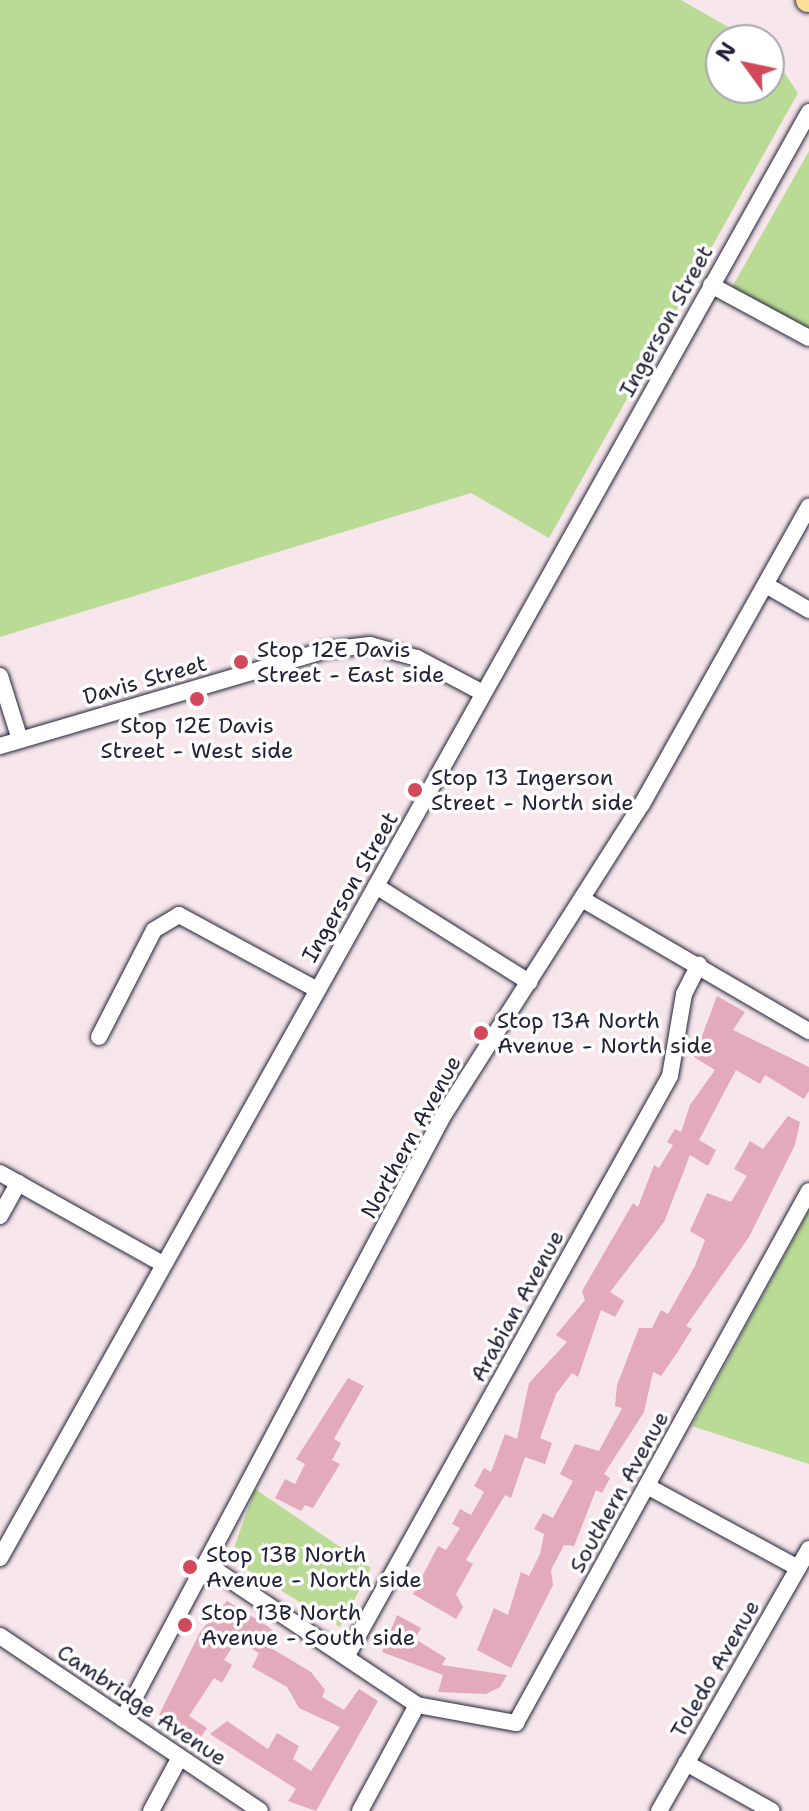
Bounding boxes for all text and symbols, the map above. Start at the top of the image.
north arrow [705,24,785,104]
text: N [709,37,743,67]
street label: Ingerson Street [613,241,719,401]
place label: Stop 12E Davis Street - East side [257,636,444,688]
street label: Davis Street [80,650,210,710]
marker: Stop 12E Davis Street - East side [232,653,250,671]
marker: Stop 12E Davis Street - West side [188,690,206,708]
place label: Stop 12E Davis Street - West side [101,712,293,764]
place label: Stop 13 Ingerson Street - North side [431,764,634,816]
marker: Stop 13 Ingerson Street - North side [406,781,424,799]
street label: Ingerson Street [296,807,404,967]
place label: Stop 13A North Avenue - North side [497,1007,713,1058]
marker: Stop 13A North Avenue - North side [472,1024,490,1042]
street label: Northern Avenue [355,1051,467,1223]
street label: Arabian Avenue [464,1226,570,1386]
street label: Southern Avenue [564,1407,674,1577]
place label: Stop 13B North Avenue - North side [206,1541,422,1592]
marker: Stop 13B North Avenue - North side [181,1558,199,1576]
street label: Toledo Avenue [665,1595,765,1743]
place label: Stop 13B North Avenue - South side [201,1599,415,1650]
marker: Stop 13B North Avenue - South side [176,1616,194,1634]
street label: Cambridge Avenue [52,1638,232,1772]

